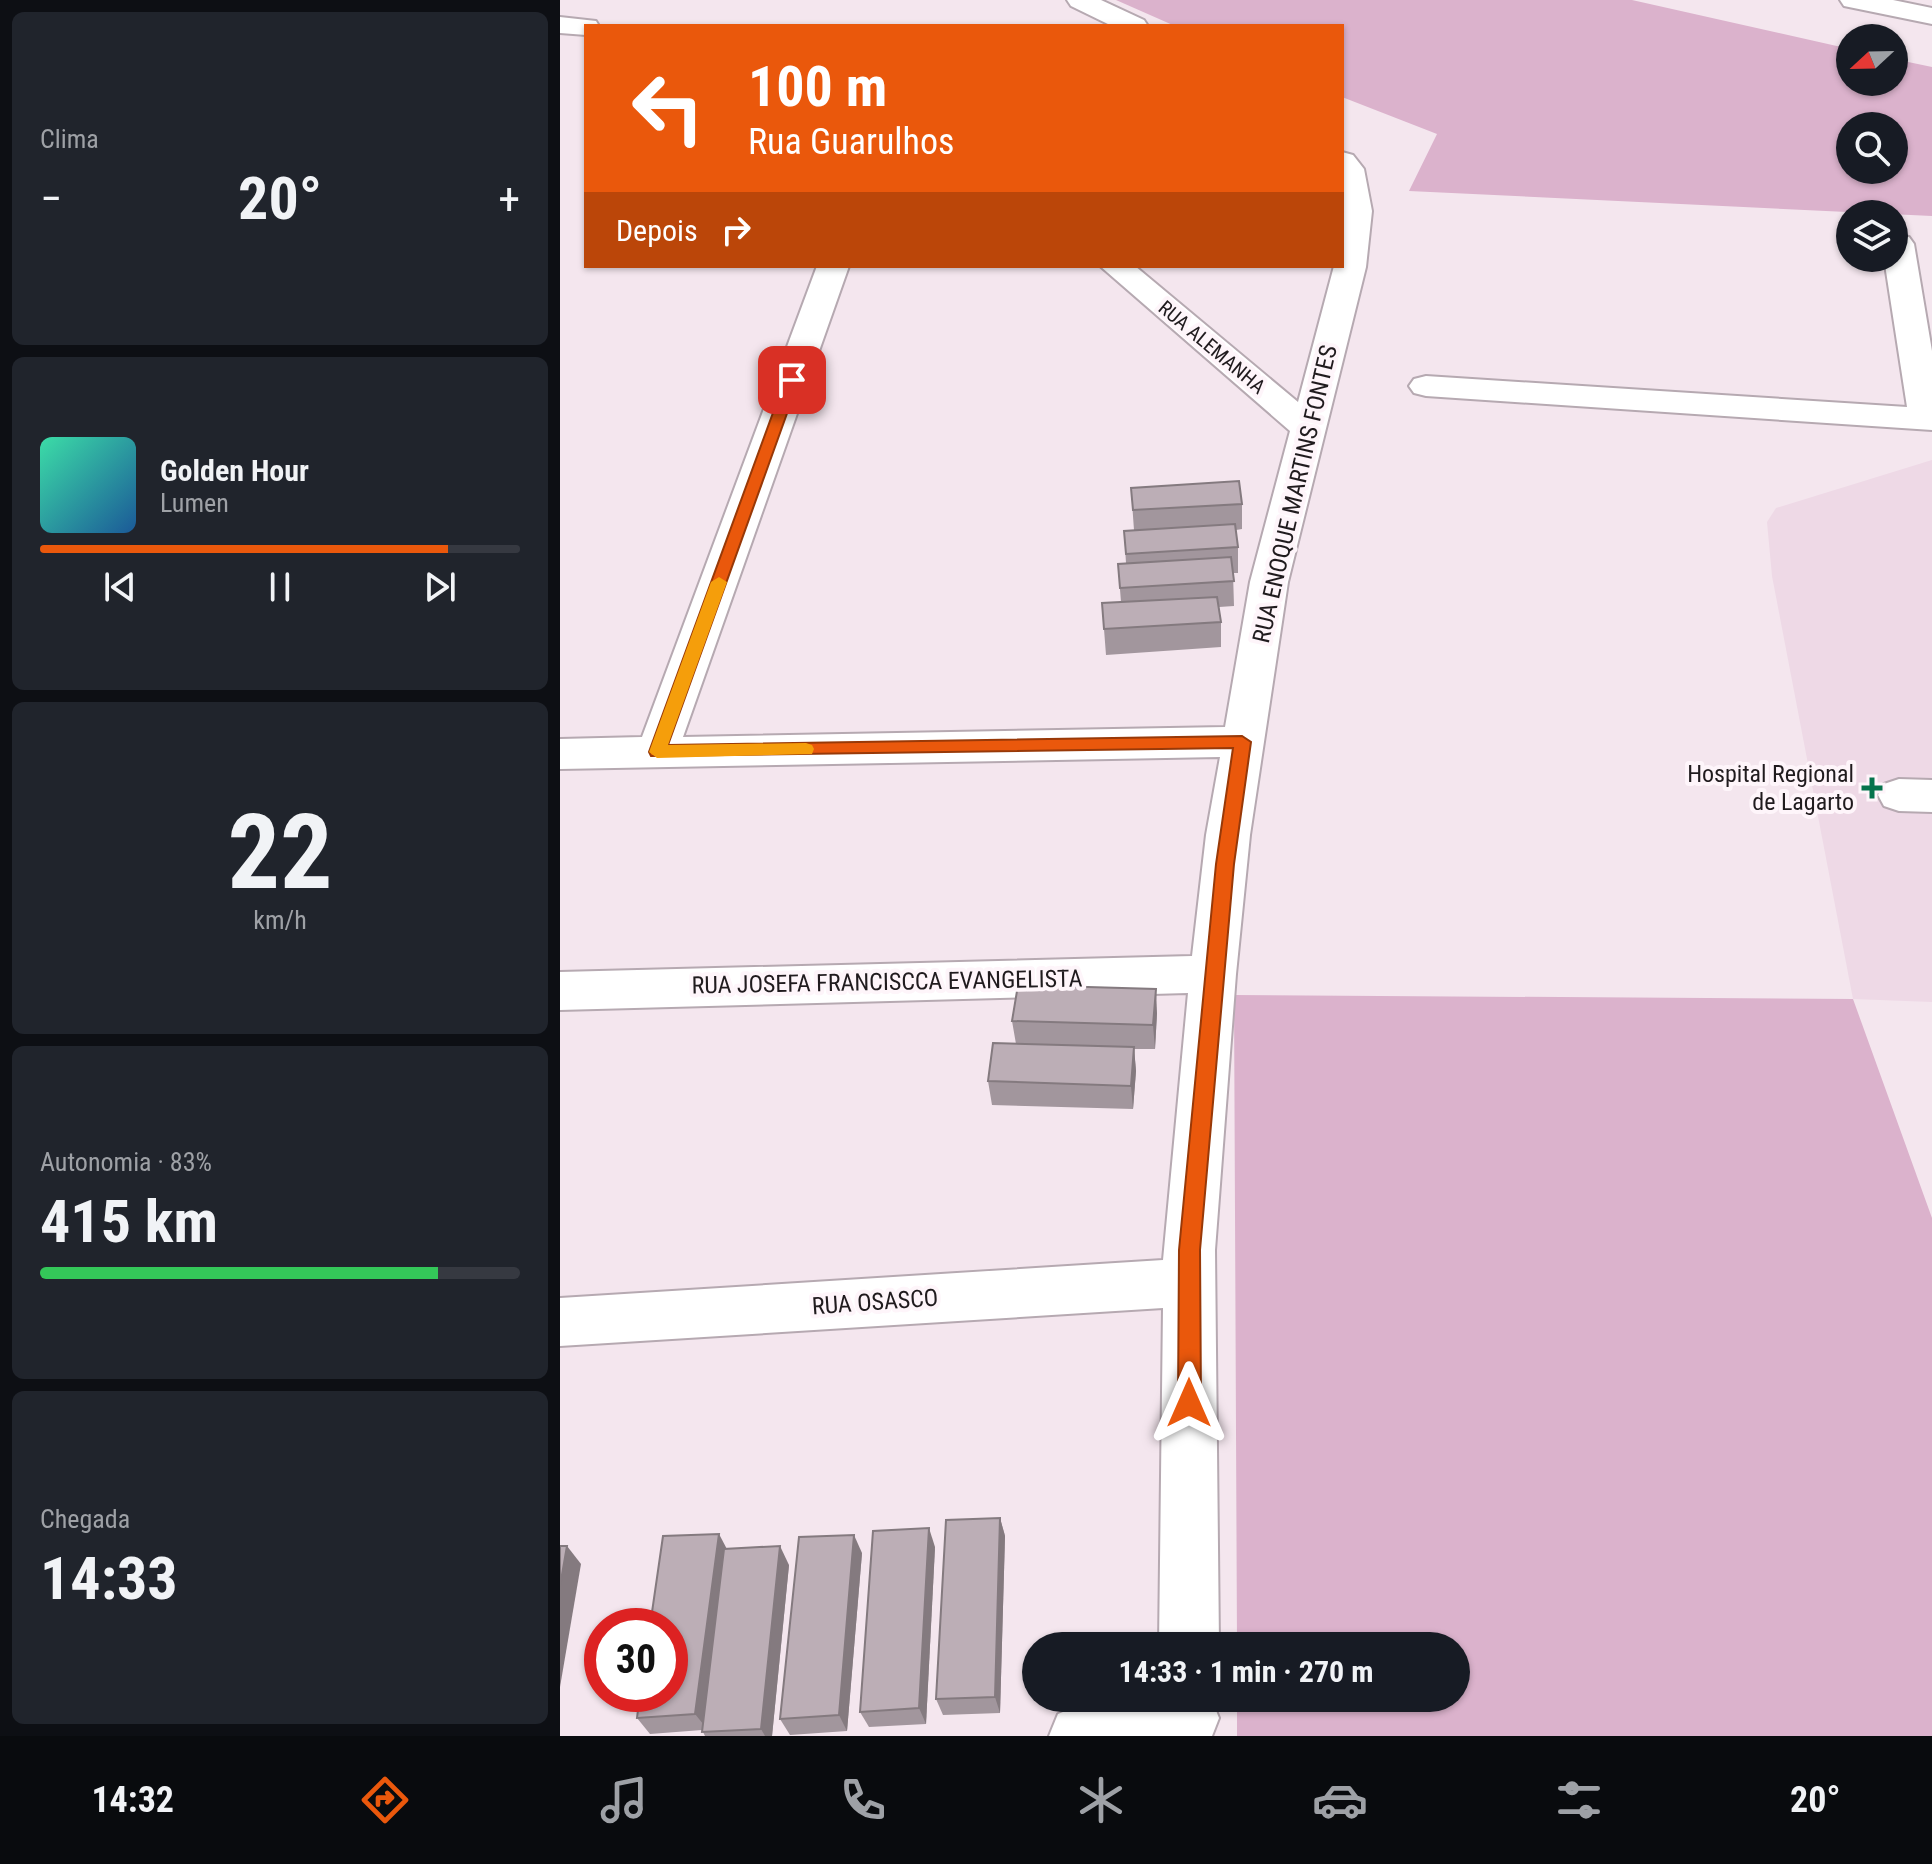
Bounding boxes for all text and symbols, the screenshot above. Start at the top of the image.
north arrow [1836,24,1908,96]
map controls [1836,24,1908,272]
text: 100 m [748,54,887,120]
icon: left [616,56,720,160]
button: search [1836,112,1908,184]
text: Rua Guarulhos [748,121,954,163]
text: Clima [40,124,99,154]
text: 20° [238,163,322,234]
text: − [40,173,62,225]
text: + [498,173,520,225]
button: layers [1836,200,1908,272]
icon: right [714,208,758,252]
text: Depois [616,213,698,248]
street label: RUA ALEMANHA [1154,295,1271,399]
street label: RUA ENOQUE MARTINS FONTES [1247,342,1343,646]
pin [758,346,826,414]
icon: arrive [770,358,814,402]
text: Golden Hour [160,453,309,488]
text: Lumen [160,488,229,518]
icon: previous [98,565,142,609]
icon: pause [258,565,302,609]
icon: next [418,565,462,609]
place label: Hospital Regional de Lagarto [1687,760,1854,816]
marker: Hospital Regional de Lagarto [1861,777,1883,799]
text: 22 [227,792,333,913]
text: km/h [253,905,307,935]
street label: RUA JOSEFA FRANCISCCA EVANGELISTA [691,965,1083,999]
text: Autonomia · 83% [40,1147,212,1177]
text: 415 km [40,1186,218,1257]
street label: RUA OSASCO [811,1284,939,1320]
position arrow [1147,1361,1231,1445]
text: Chegada [40,1504,130,1534]
text: 14:33 [40,1543,178,1614]
speed limit sign: 30 [584,1608,688,1712]
text: 14:33 · 1 min · 270 m [1119,1654,1373,1689]
icon: directions [357,1772,413,1828]
icon: music [596,1772,652,1828]
icon: phone [835,1772,891,1828]
icon: climate [1073,1772,1129,1828]
icon: car [1312,1772,1368,1828]
icon: filters [1551,1772,1607,1828]
text: 14:32 [91,1779,174,1821]
text: 20° [1790,1779,1840,1821]

